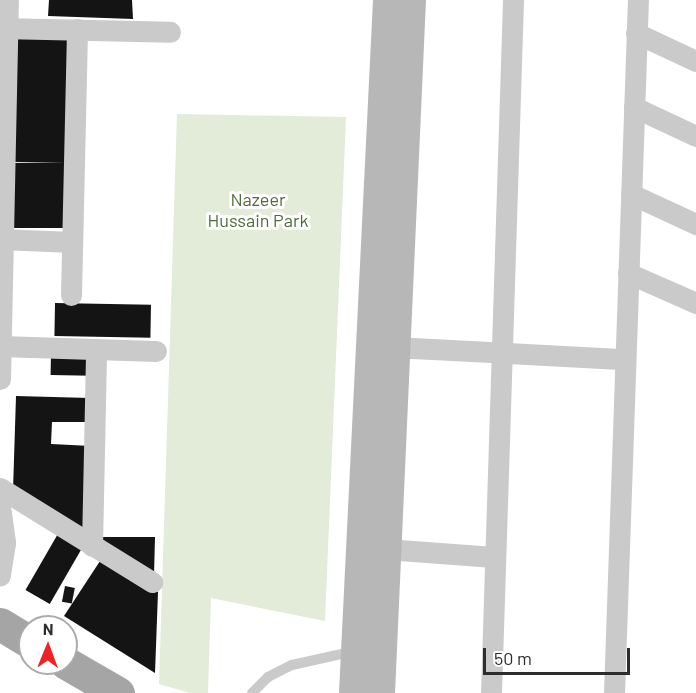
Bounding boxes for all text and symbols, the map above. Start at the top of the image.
park label: Nazeer Hussain Park [208,189,308,232]
north arrow [18,615,78,675]
text: N [43,619,54,638]
scale bar [486,636,633,674]
text: 50 m [494,647,532,669]

